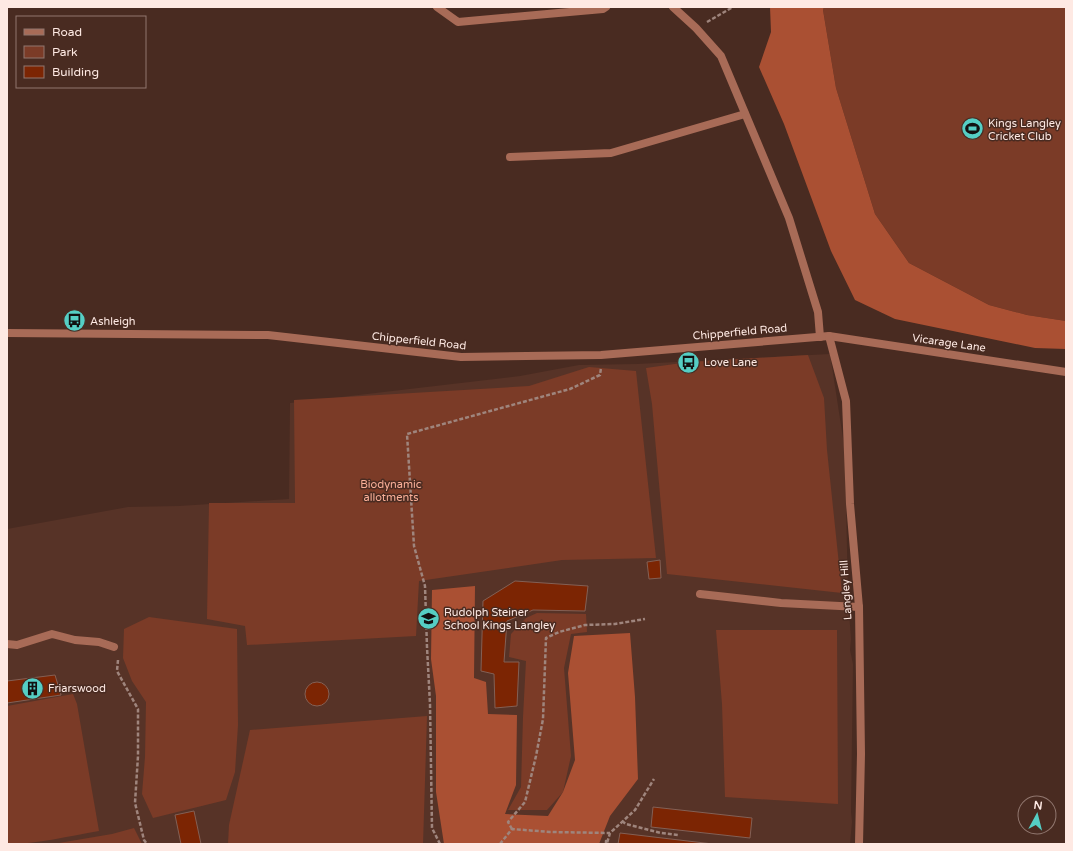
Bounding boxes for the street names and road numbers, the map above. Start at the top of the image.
street label: Chipperfield Road [692,321,788,343]
street label: Chipperfield Road [371,330,467,352]
street label: Vicarage Lane [911,331,987,355]
street label: Langley Hill [837,559,855,621]

